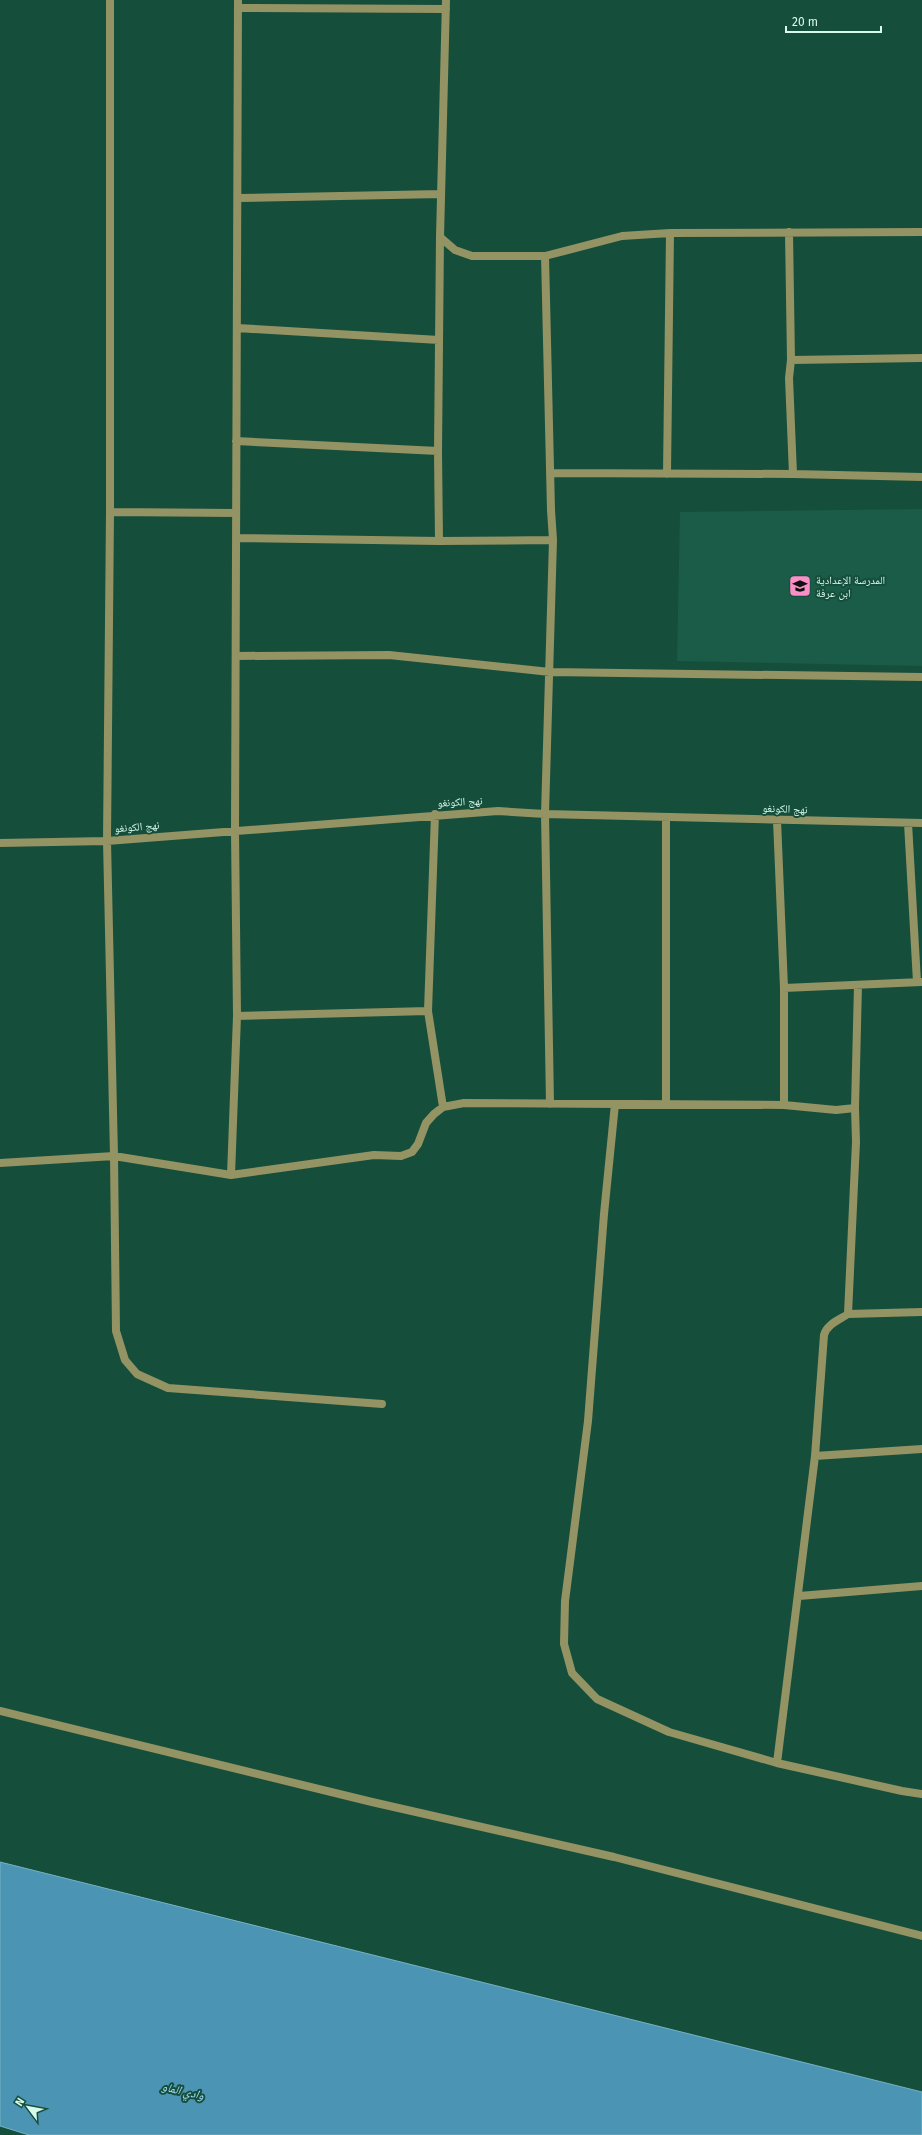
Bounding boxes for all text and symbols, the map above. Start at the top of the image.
scale bar [786,8,881,34]
text: 20 m [792,15,818,29]
school or university icon: المدرسة الإعدادية ابن عرفة [787,573,813,599]
place label: المدرسة الإعدادية ابن عرفة [816,574,885,600]
street label: نهج الكونغو [437,794,483,810]
street label: نهج الكونغو [762,802,808,816]
street label: نهج الكونغو [114,819,160,835]
water label: وادي الماو [159,2079,206,2106]
north arrow [8,2087,48,2127]
text: N [12,2095,27,2109]

